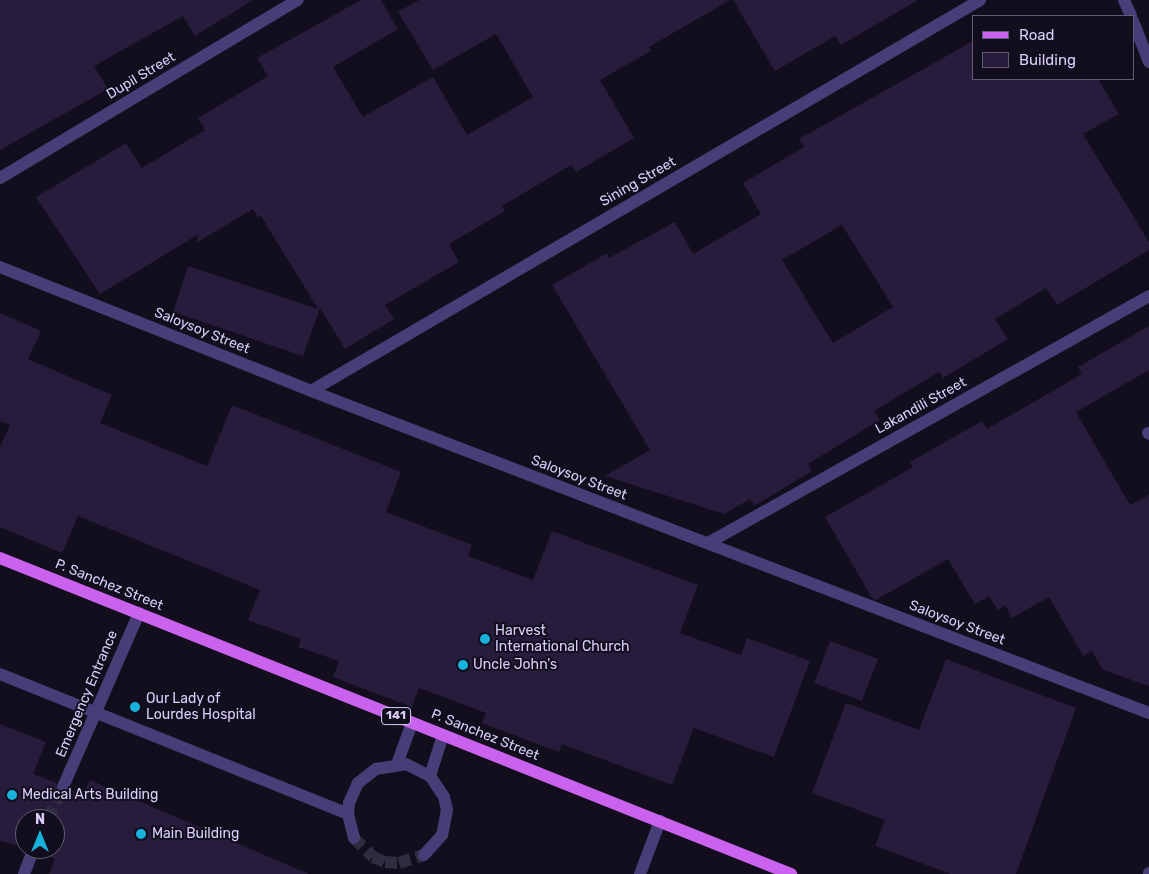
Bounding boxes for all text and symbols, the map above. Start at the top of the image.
legend [972,15,1134,80]
text: Road [1019,26,1055,44]
street label: Dupil Street [104,49,178,103]
text: Building [1019,51,1076,69]
street label: Sining Street [597,154,679,210]
street label: Saloysoy Street [152,304,252,358]
street label: Lakandili Street [873,374,969,438]
street label: Saloysoy Street [529,452,629,504]
street label: P. Sanchez Street [53,556,165,614]
street label: Saloysoy Street [907,597,1007,649]
place label: Harvest International Church [495,623,630,656]
street label: Emergency Entrance [53,628,121,760]
marker: Harvest International Church [479,633,491,645]
place label: Uncle John's [473,657,557,673]
marker: Uncle John's [457,659,469,671]
place label: Our Lady of Lourdes Hospital [146,691,256,724]
marker: Our Lady of Lourdes Hospital [128,700,142,714]
road number: 141 [381,706,411,726]
street label: P. Sanchez Street [429,706,541,764]
place label: Medical Arts Building [22,787,159,803]
marker: Medical Arts Building [6,789,18,801]
north arrow [15,809,65,859]
text: N [35,811,45,828]
place label: Main Building [152,826,239,842]
marker: Main Building [134,827,148,841]

